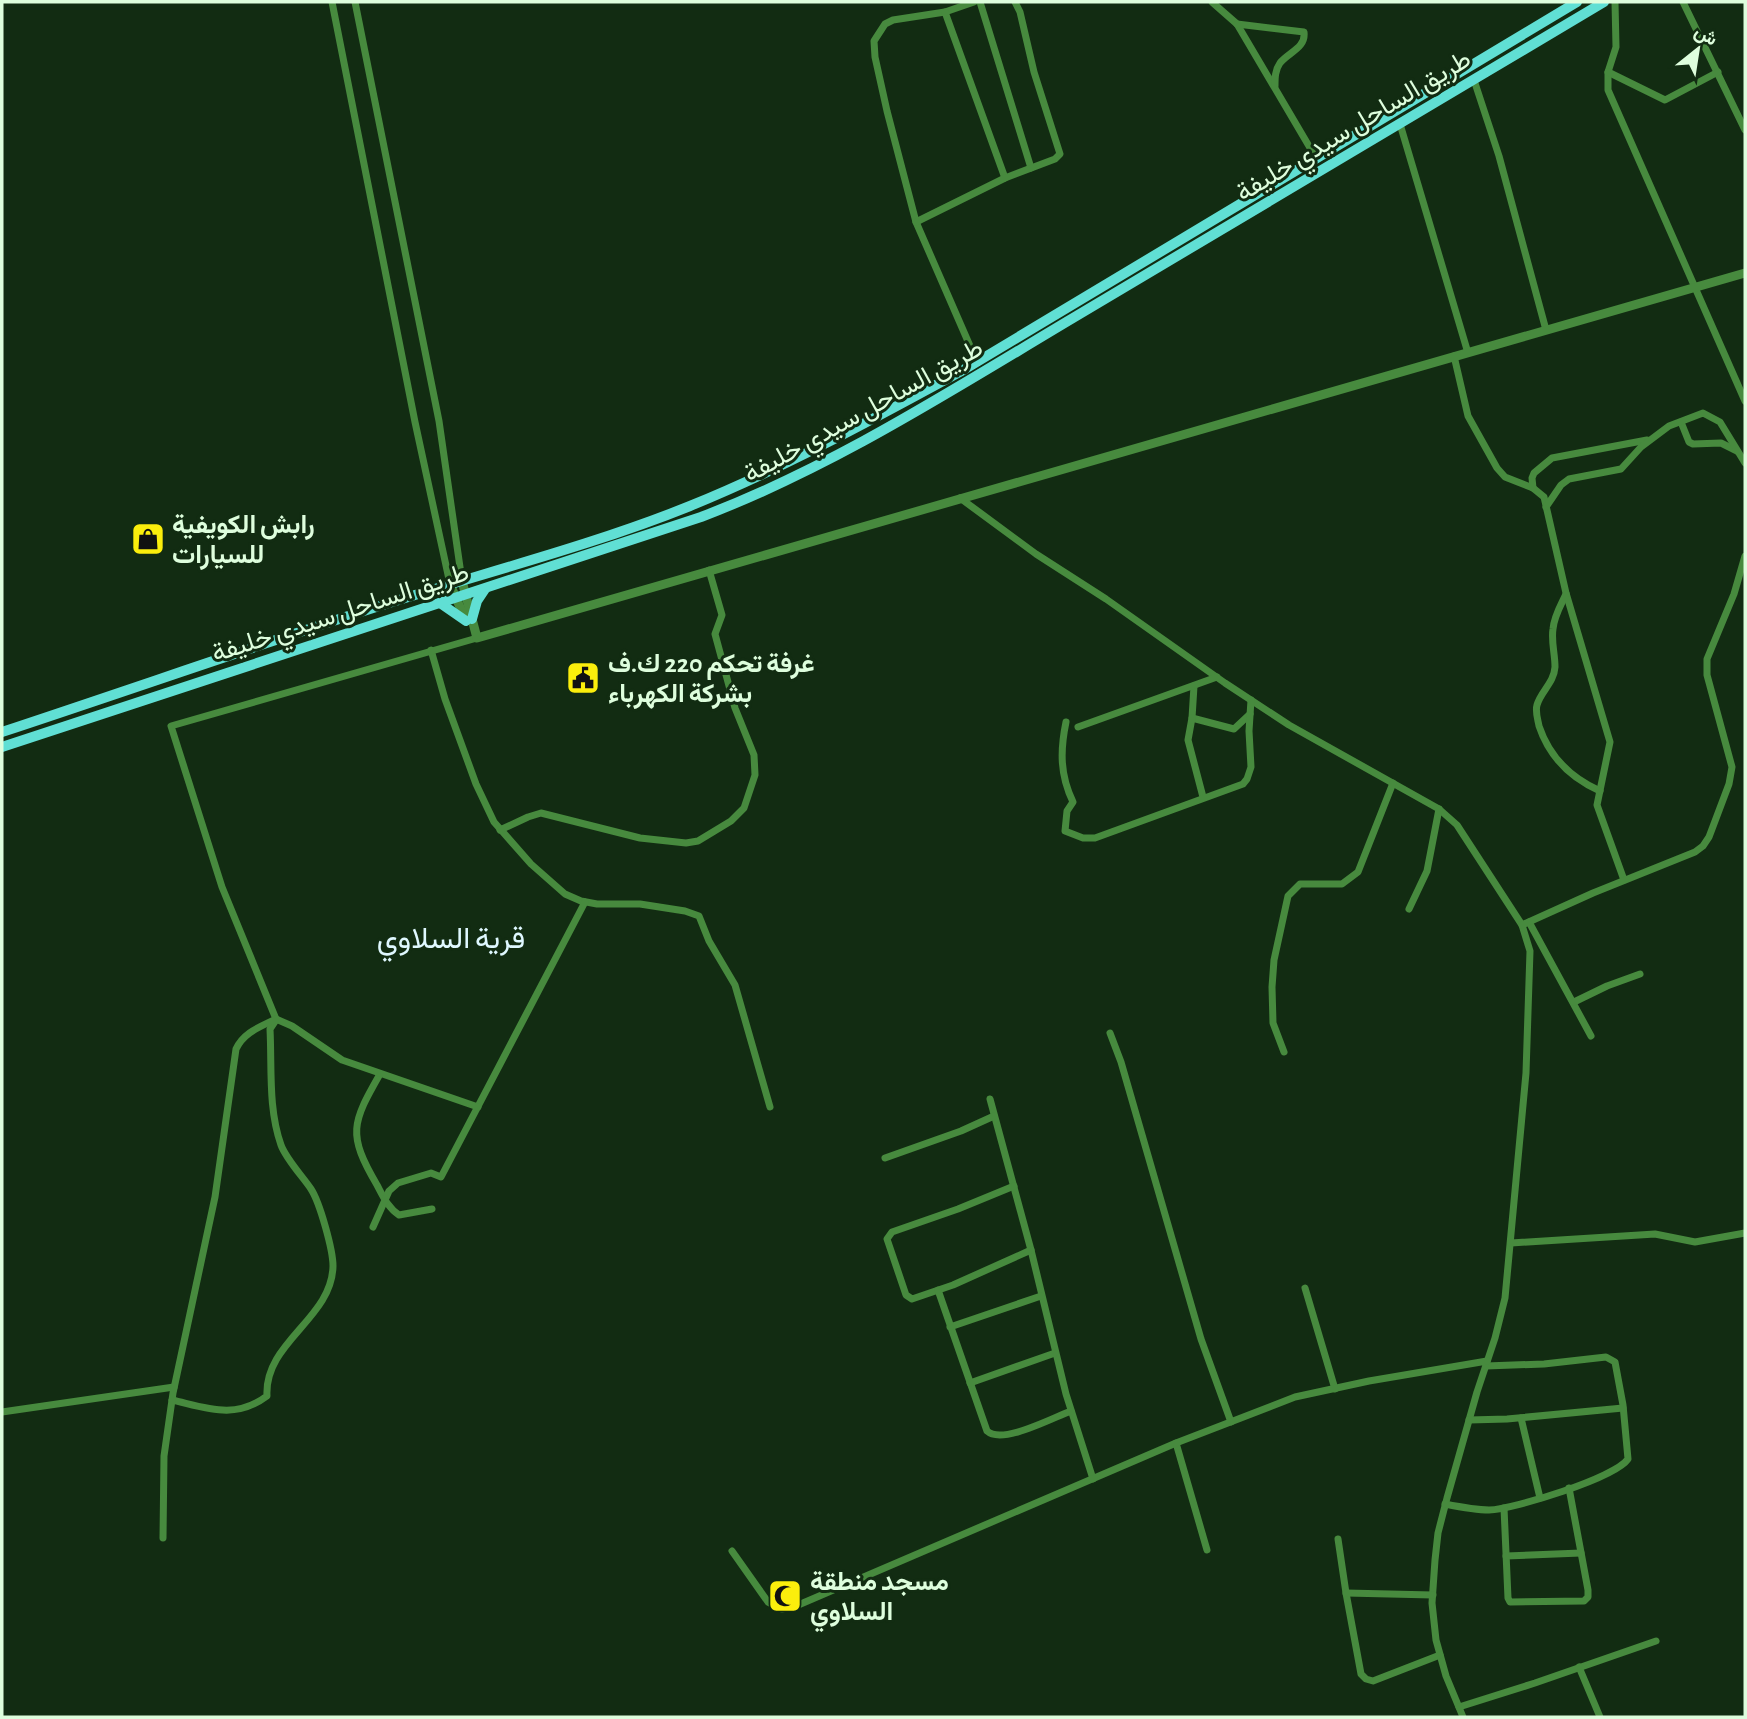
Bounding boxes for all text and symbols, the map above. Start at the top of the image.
north arrow [1663,14,1733,84]
text: ش [1691,22,1721,50]
street label: طريق الساحل سيدي خليفة [1232,46,1479,212]
street label: طريق الساحل سيدي خليفة [740,334,991,494]
place label: رابش الكويفية للسيارات [172,512,315,570]
shop icon: رابش الكويفية للسيارات [129,520,167,558]
street label: طريق الساحل سيدي خليفة [208,559,474,673]
place label: غرفة تحكم 220 ك.ف بشركة الكهرباء [608,651,815,709]
public building icon: غرفة تحكم 220 ك.ف بشركة الكهرباء [564,659,602,697]
district label: قرية السلاوي [377,924,525,962]
place label: مسجد منطقة السلاوي [810,1569,949,1633]
mosque icon: مسجد منطقة السلاوي [766,1577,804,1615]

